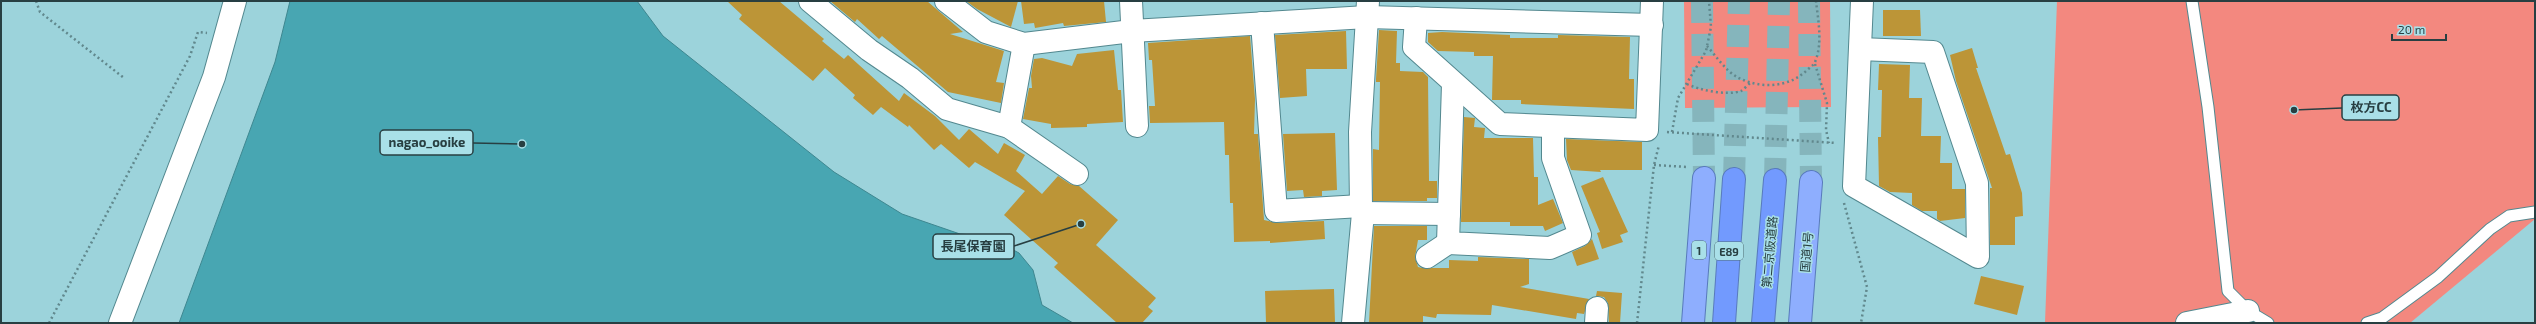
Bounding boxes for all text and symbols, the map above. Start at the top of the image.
scale bar [2392,16,2446,42]
text: 20 m [2398,22,2425,36]
callout: 枚方CC [2342,95,2399,120]
text: 枚方CC [2350,99,2392,115]
callout: nagao_ooike [380,130,473,155]
text: nagao_ooike [389,134,465,150]
street label: 第二京阪道路 [1759,216,1779,288]
street label: 国道1号 [1797,231,1815,273]
callout: 長尾保育園 [933,234,1014,259]
text: 長尾保育園 [940,238,1006,254]
road number: 1 [1692,241,1706,259]
road number: E89 [1715,242,1743,260]

